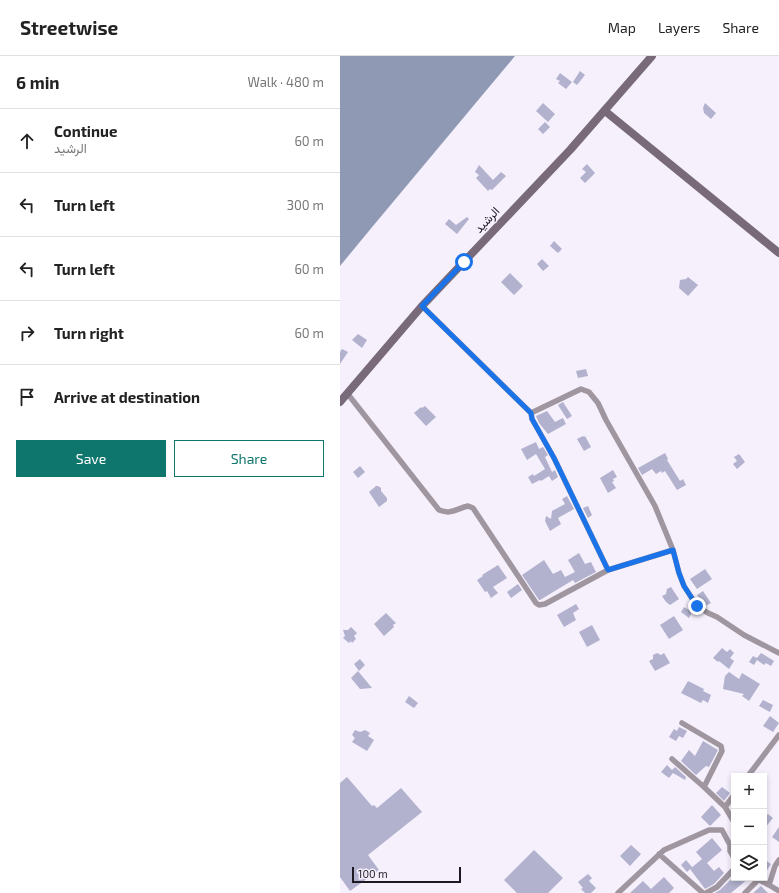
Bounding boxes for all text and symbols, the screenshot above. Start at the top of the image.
text: Streetwise [20,16,118,39]
text: Map [608,19,636,36]
text: Layers [658,19,700,36]
text: Share [722,19,759,36]
text: 6 min [16,72,60,92]
text: Walk · 480 m [247,74,324,90]
text: Continue [54,122,117,140]
icon: ahead [16,130,38,152]
text: 60 m [294,133,324,149]
text: الرشيد [54,140,87,156]
icon: left [16,194,38,216]
text: Turn left [54,196,115,214]
text: 300 m [287,197,324,213]
street label: الرشيد [471,204,503,236]
route start [455,253,473,271]
icon: left [16,258,38,280]
text: Turn left [54,260,115,278]
text: 60 m [294,261,324,277]
icon: right [16,322,38,344]
text: Turn right [54,324,124,342]
text: 60 m [294,325,324,341]
icon: arrive [16,386,38,408]
text: Arrive at destination [54,388,200,406]
button: Save [16,440,166,477]
button: Share [174,440,324,477]
route end [688,597,706,615]
map controls [731,773,767,881]
button: + [731,773,767,809]
button: − [731,809,767,845]
button: layers [731,845,767,881]
scale bar [352,865,461,884]
text: 100 m [358,867,388,880]

